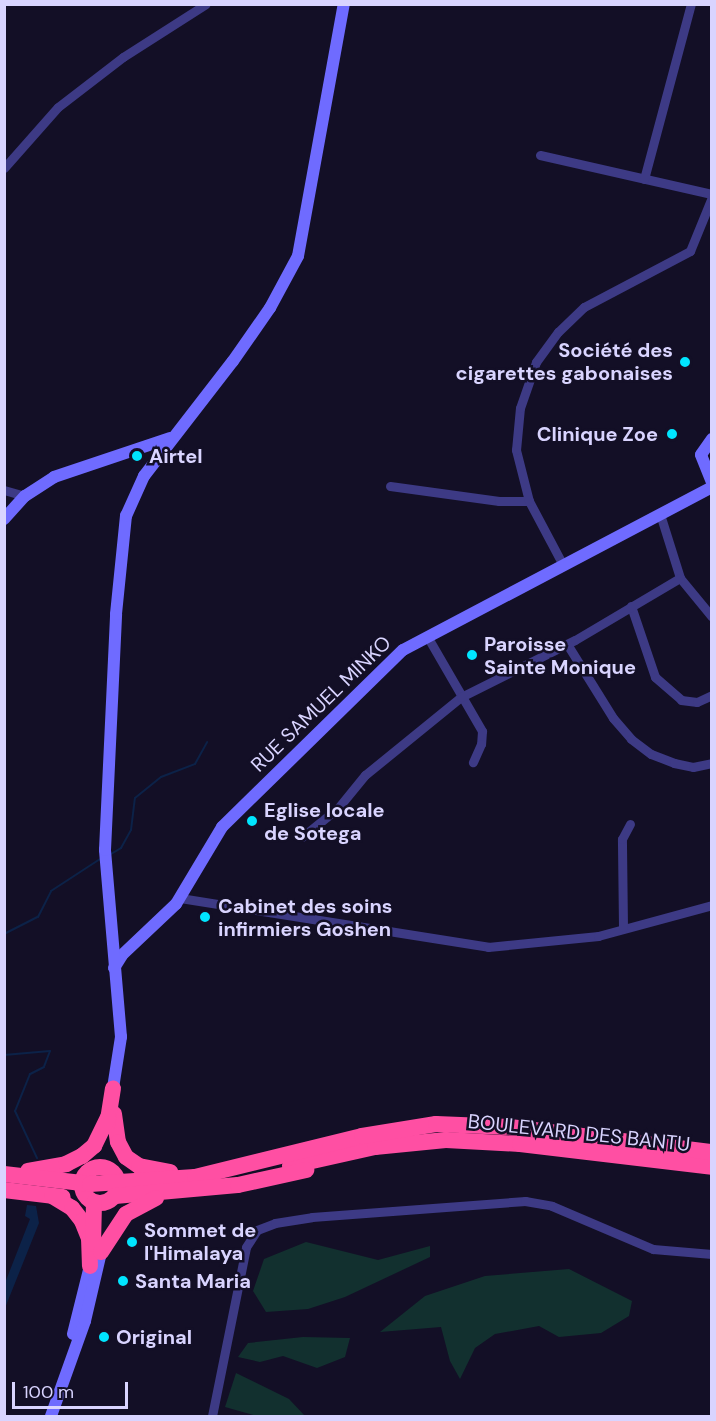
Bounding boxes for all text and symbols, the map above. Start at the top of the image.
place label: Société des cigarettes gabonaises [456,338,673,385]
marker: Société des cigarettes gabonaises [678,355,692,369]
place label: Clinique Zoe [537,422,658,446]
marker: Clinique Zoe [663,425,681,443]
place label: Airtel [149,444,203,468]
marker: Airtel [130,449,144,463]
street label: RUE SAMUEL MINKO [246,631,396,777]
place label: Paroisse Sainte Monique [484,632,636,679]
marker: Paroisse Sainte Monique [465,648,479,662]
place label: Eglise locale de Sotega [264,798,385,845]
marker: Eglise locale de Sotega [245,814,259,828]
place label: Cabinet des soins infirmiers Goshen [218,894,392,941]
marker: Cabinet des soins infirmiers Goshen [196,908,214,926]
street label: BOULEVARD DES BANTU [467,1109,691,1157]
place label: Sommet de l'Himalaya [144,1218,256,1265]
marker: Sommet de l'Himalaya [125,1235,139,1249]
place label: Santa Maria [135,1269,251,1293]
marker: Santa Maria [116,1274,130,1288]
place label: Original [116,1325,192,1349]
marker: Original [97,1330,111,1344]
scale bar [15,1370,130,1408]
text: 100 m [23,1380,74,1404]

